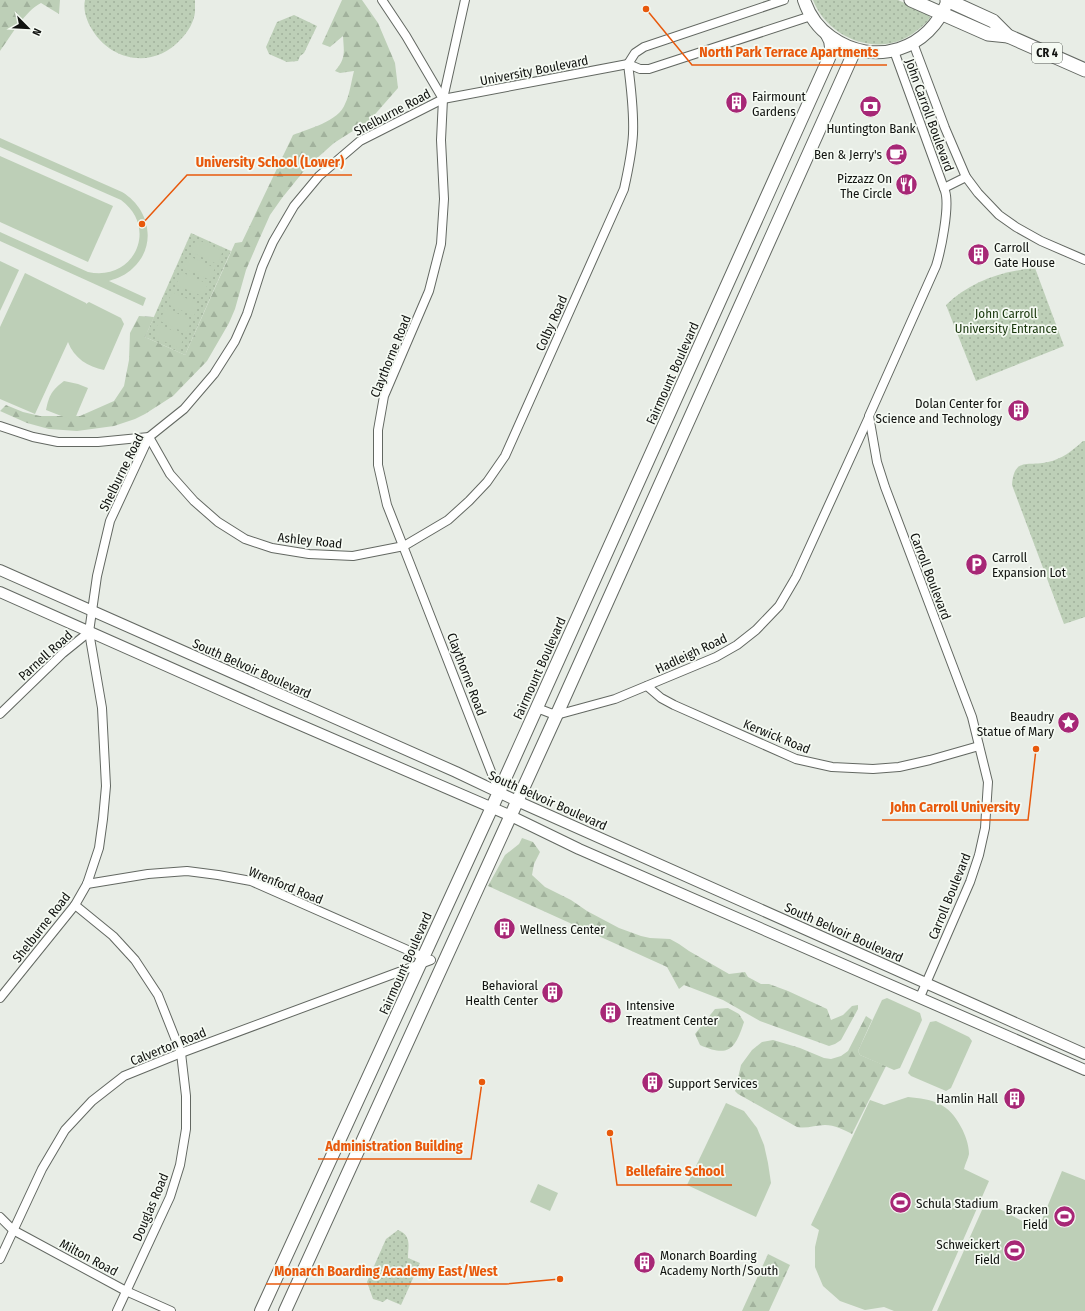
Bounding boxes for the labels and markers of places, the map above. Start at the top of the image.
callout: North Park Terrace Apartments [692,39,887,65]
place label: Fairmount Gardens [752,89,807,119]
building icon: Fairmount Gardens [723,90,749,116]
bank icon: Huntington Bank [858,93,884,119]
place label: Huntington Bank [826,121,917,136]
cafe icon: Ben & Jerry's [884,141,910,167]
place label: Ben & Jerry's [814,147,882,162]
callout: University School (Lower) [187,149,352,175]
place label: Pizzazz On The Circle [837,171,892,201]
restaurant icon: Pizzazz On The Circle [894,172,920,198]
place label: Carroll Gate House [994,240,1055,270]
building icon: Carroll Gate House [965,241,991,267]
place label: Dolan Center for Science and Technology [875,396,1002,426]
building icon: Dolan Center for Science and Technology [1005,397,1031,423]
place label: Carroll Expansion Lot [992,550,1067,580]
parking icon: Carroll Expansion Lot [963,551,989,577]
place label: Beaudry Statue of Mary [977,709,1054,739]
place icon: Beaudry Statue of Mary [1056,710,1082,736]
callout: John Carroll University [882,794,1028,820]
building icon: Wellness Center [492,916,518,942]
place label: Wellness Center [520,922,605,937]
place label: Behavioral Health Center [465,978,539,1008]
building icon: Behavioral Health Center [540,979,566,1005]
place label: Intensive Treatment Center [626,998,718,1028]
building icon: Intensive Treatment Center [598,999,624,1025]
building icon: Support Services [639,1070,665,1096]
place label: Support Services [668,1076,758,1091]
building icon: Hamlin Hall [1001,1085,1027,1111]
place label: Hamlin Hall [936,1091,999,1106]
callout: Administration Building [318,1133,471,1159]
callout: Bellefaire School [617,1159,732,1185]
sports icon: Schula Stadium [887,1190,913,1216]
place label: Schula Stadium [916,1196,998,1211]
place label: Bracken Field [1006,1202,1048,1232]
sports icon: Bracken Field [1051,1203,1077,1229]
place label: Schweickert Field [936,1237,1001,1267]
sports icon: Schweickert Field [1002,1238,1028,1264]
place label: Monarch Boarding Academy North/South [660,1248,778,1278]
building icon: Monarch Boarding Academy North/South [631,1249,657,1275]
callout: Monarch Boarding Academy East/West [266,1258,506,1284]

